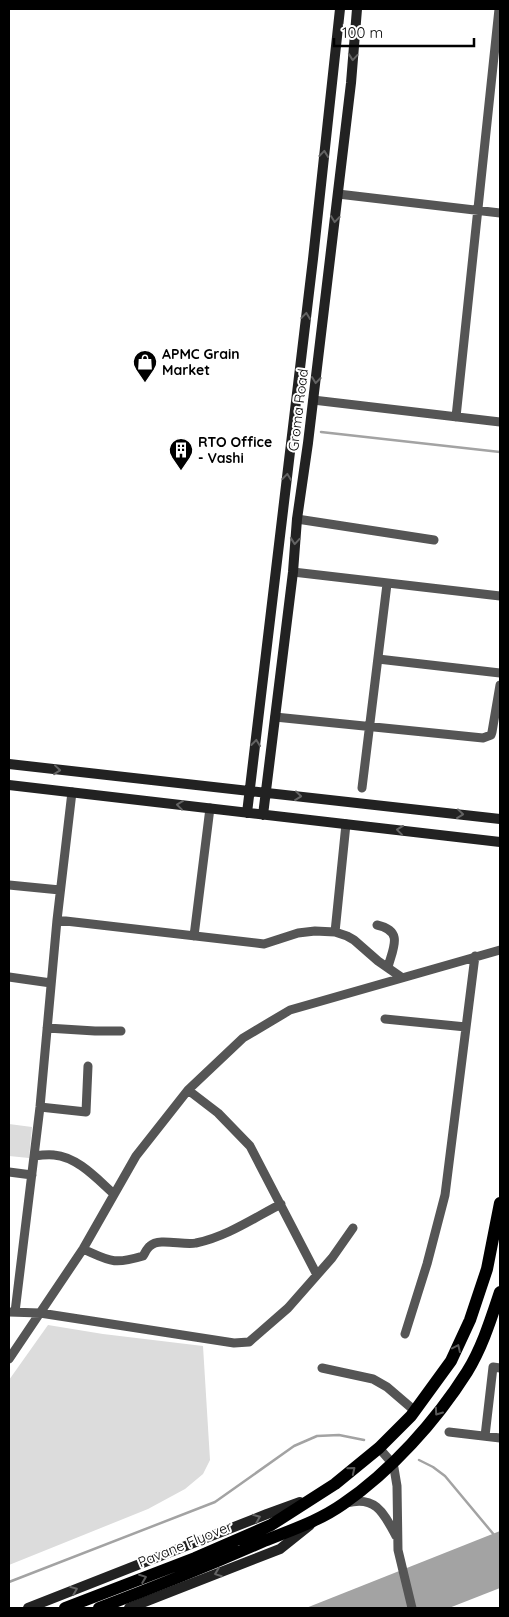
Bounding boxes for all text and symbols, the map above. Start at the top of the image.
scale bar [334,15,474,47]
text: 100 m [342,23,383,42]
one-way arrow [348,54,359,62]
one-way arrow [318,150,329,158]
one-way arrow [330,215,341,223]
one-way arrow [300,311,311,319]
place label: APMC Grain Market [162,345,240,379]
shop icon: APMC Grain Market [132,349,158,383]
street label: Groma Road [284,368,312,452]
one-way arrow [311,376,322,384]
place label: RTO Office - Vashi [198,433,272,467]
building icon: RTO Office - Vashi [168,437,194,471]
one-way arrow [281,473,292,481]
one-way arrow [290,538,301,546]
one-way arrow [250,738,261,746]
one-way arrow [54,764,62,775]
one-way arrow [295,790,303,801]
one-way arrow [176,800,184,811]
one-way arrow [456,808,464,819]
one-way arrow [395,825,403,836]
one-way arrow [451,1344,461,1353]
one-way arrow [435,1406,444,1416]
one-way arrow [346,1468,355,1476]
one-way arrow [252,1513,261,1524]
street label: Pavane Flyover [135,1517,235,1571]
one-way arrow [214,1567,223,1577]
one-way arrow [138,1574,147,1584]
one-way arrow [69,1586,77,1596]

